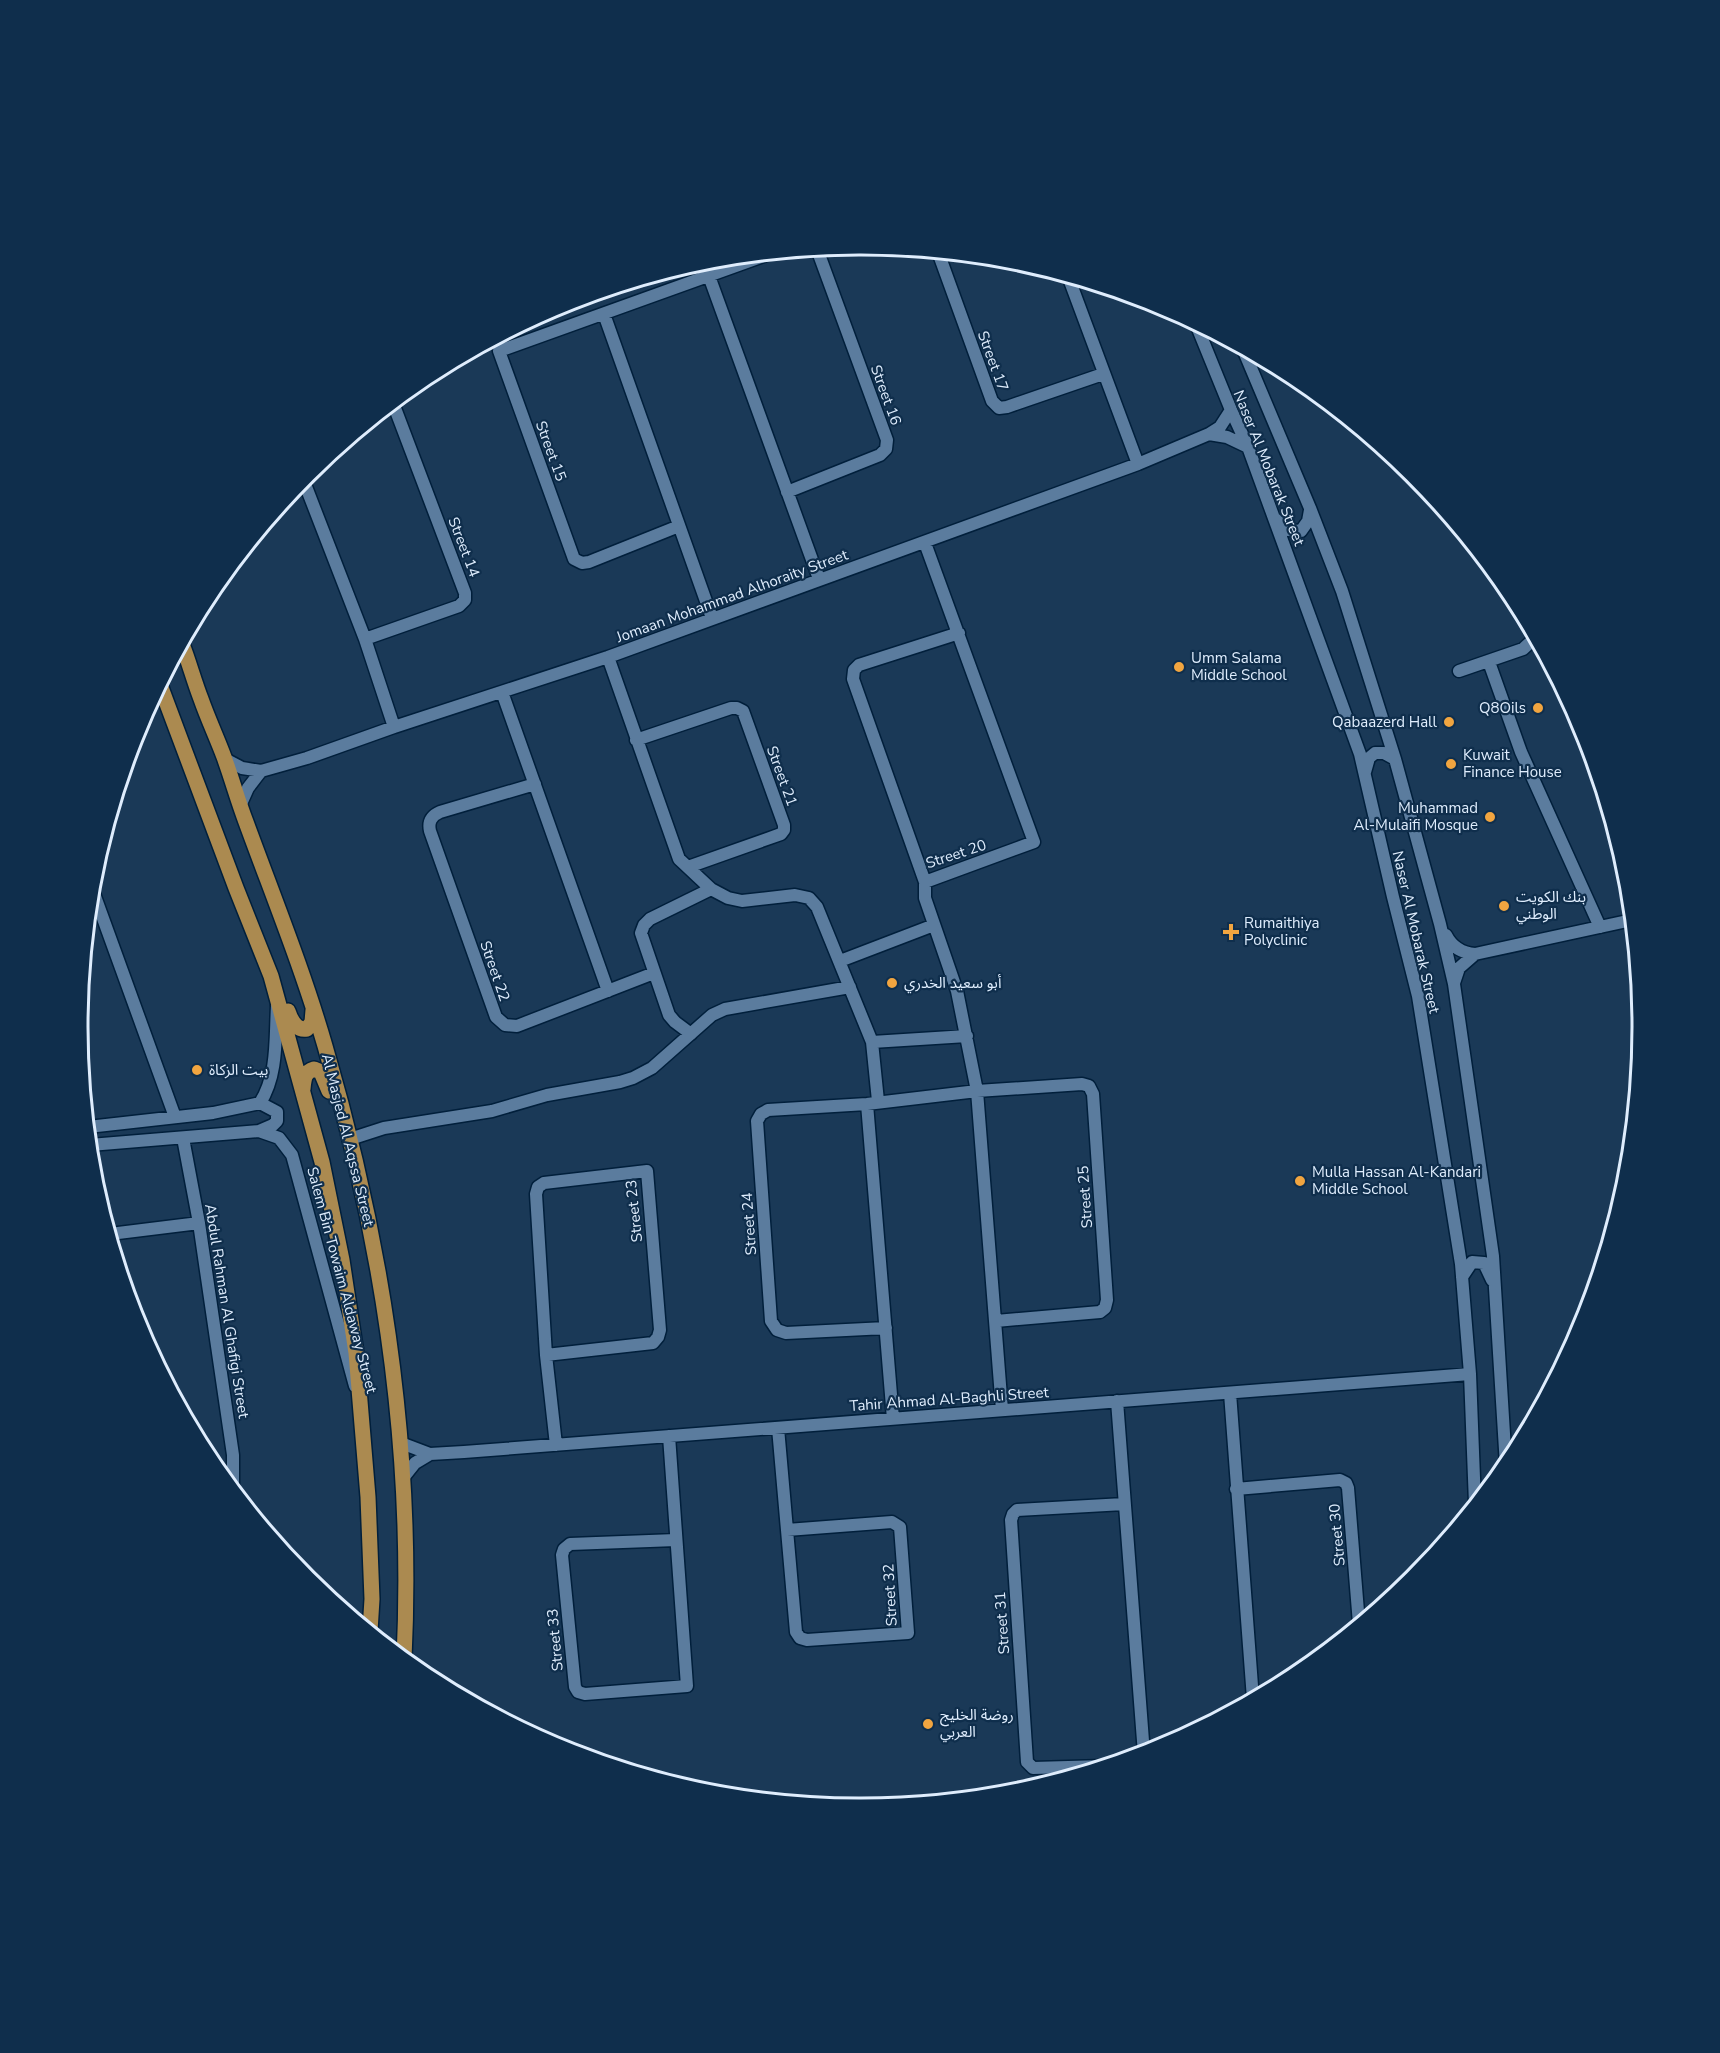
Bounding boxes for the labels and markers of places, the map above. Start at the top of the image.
place label: Umm Salama Middle School [1191,648,1287,685]
marker: Umm Salama Middle School [1172,660,1186,674]
place label: Q8Oils [1479,698,1526,718]
marker: Q8Oils [1531,701,1545,715]
place label: Qabaazerd Hall [1332,712,1438,732]
marker: Qabaazerd Hall [1442,715,1456,729]
place label: Kuwait Finance House [1463,745,1562,782]
marker: Kuwait Finance House [1444,757,1458,771]
place label: Muhammad Al-Mulaifi Mosque [1354,798,1478,835]
marker: Muhammad Al-Mulaifi Mosque [1483,810,1497,824]
place label: بنك الكويت الوطني [1516,887,1586,925]
marker: بنك الكويت الوطني [1497,899,1511,913]
place label: Rumaithiya Polyclinic [1244,913,1319,950]
marker: Rumaithiya Polyclinic [1222,923,1240,941]
place label: أبو سعيد الخدري [904,973,1002,994]
marker: أبو سعيد الخدري [885,976,899,990]
place label: بيت الزكاة [209,1060,268,1080]
marker: بيت الزكاة [190,1063,204,1077]
place label: Mulla Hassan Al-Kandari Middle School [1312,1162,1481,1199]
marker: Mulla Hassan Al-Kandari Middle School [1293,1174,1307,1188]
place label: روضة الخليج العربي [940,1705,1014,1743]
marker: روضة الخليج العربي [921,1717,935,1731]

